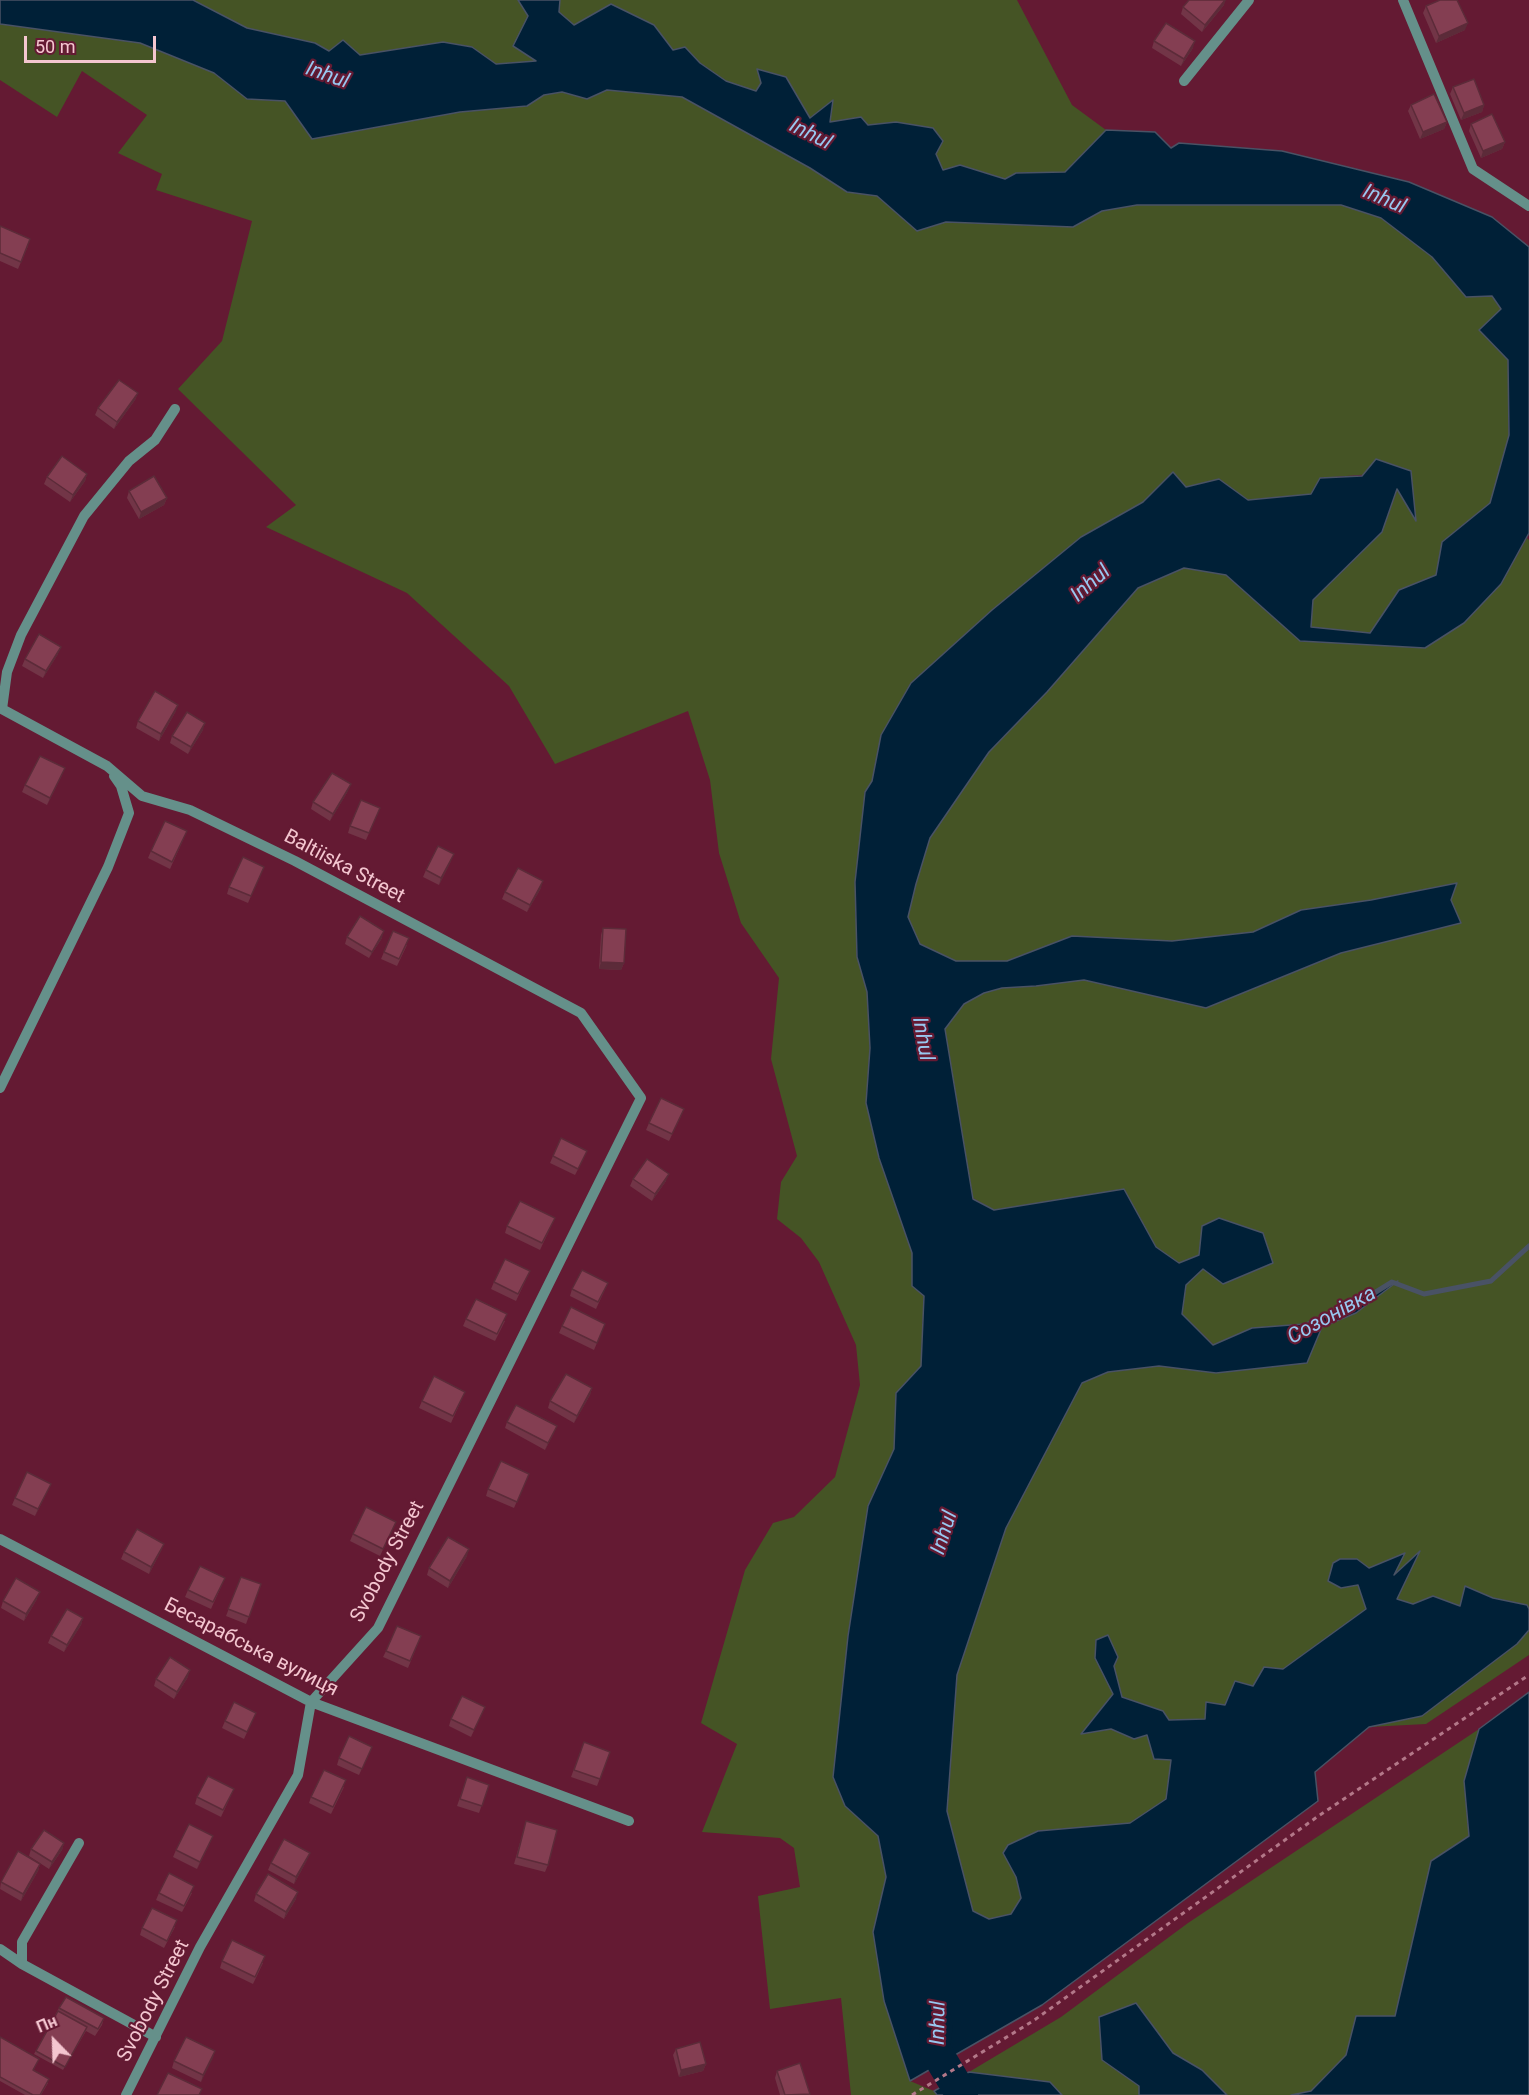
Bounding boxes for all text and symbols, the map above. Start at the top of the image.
scale bar [27,24,159,62]
text: 50 m [35,36,75,57]
water label: Inhul [302,57,352,95]
water label: Inhul [785,114,835,156]
water label: Inhul [1359,180,1409,220]
water label: Inhul [1066,560,1116,608]
street label: Baltiiska Street [279,825,409,909]
water label: Inhul [906,1015,938,1063]
water label: Созонівка [1283,1281,1381,1351]
street label: Svobody Street [346,1497,430,1627]
water label: Inhul [926,1508,964,1558]
street label: Бесарабська вулиця [160,1594,342,1702]
street label: Svobody Street [113,1936,195,2066]
water label: Inhul [926,2001,952,2045]
north arrow [24,2011,84,2071]
text: Пн [34,2011,60,2037]

